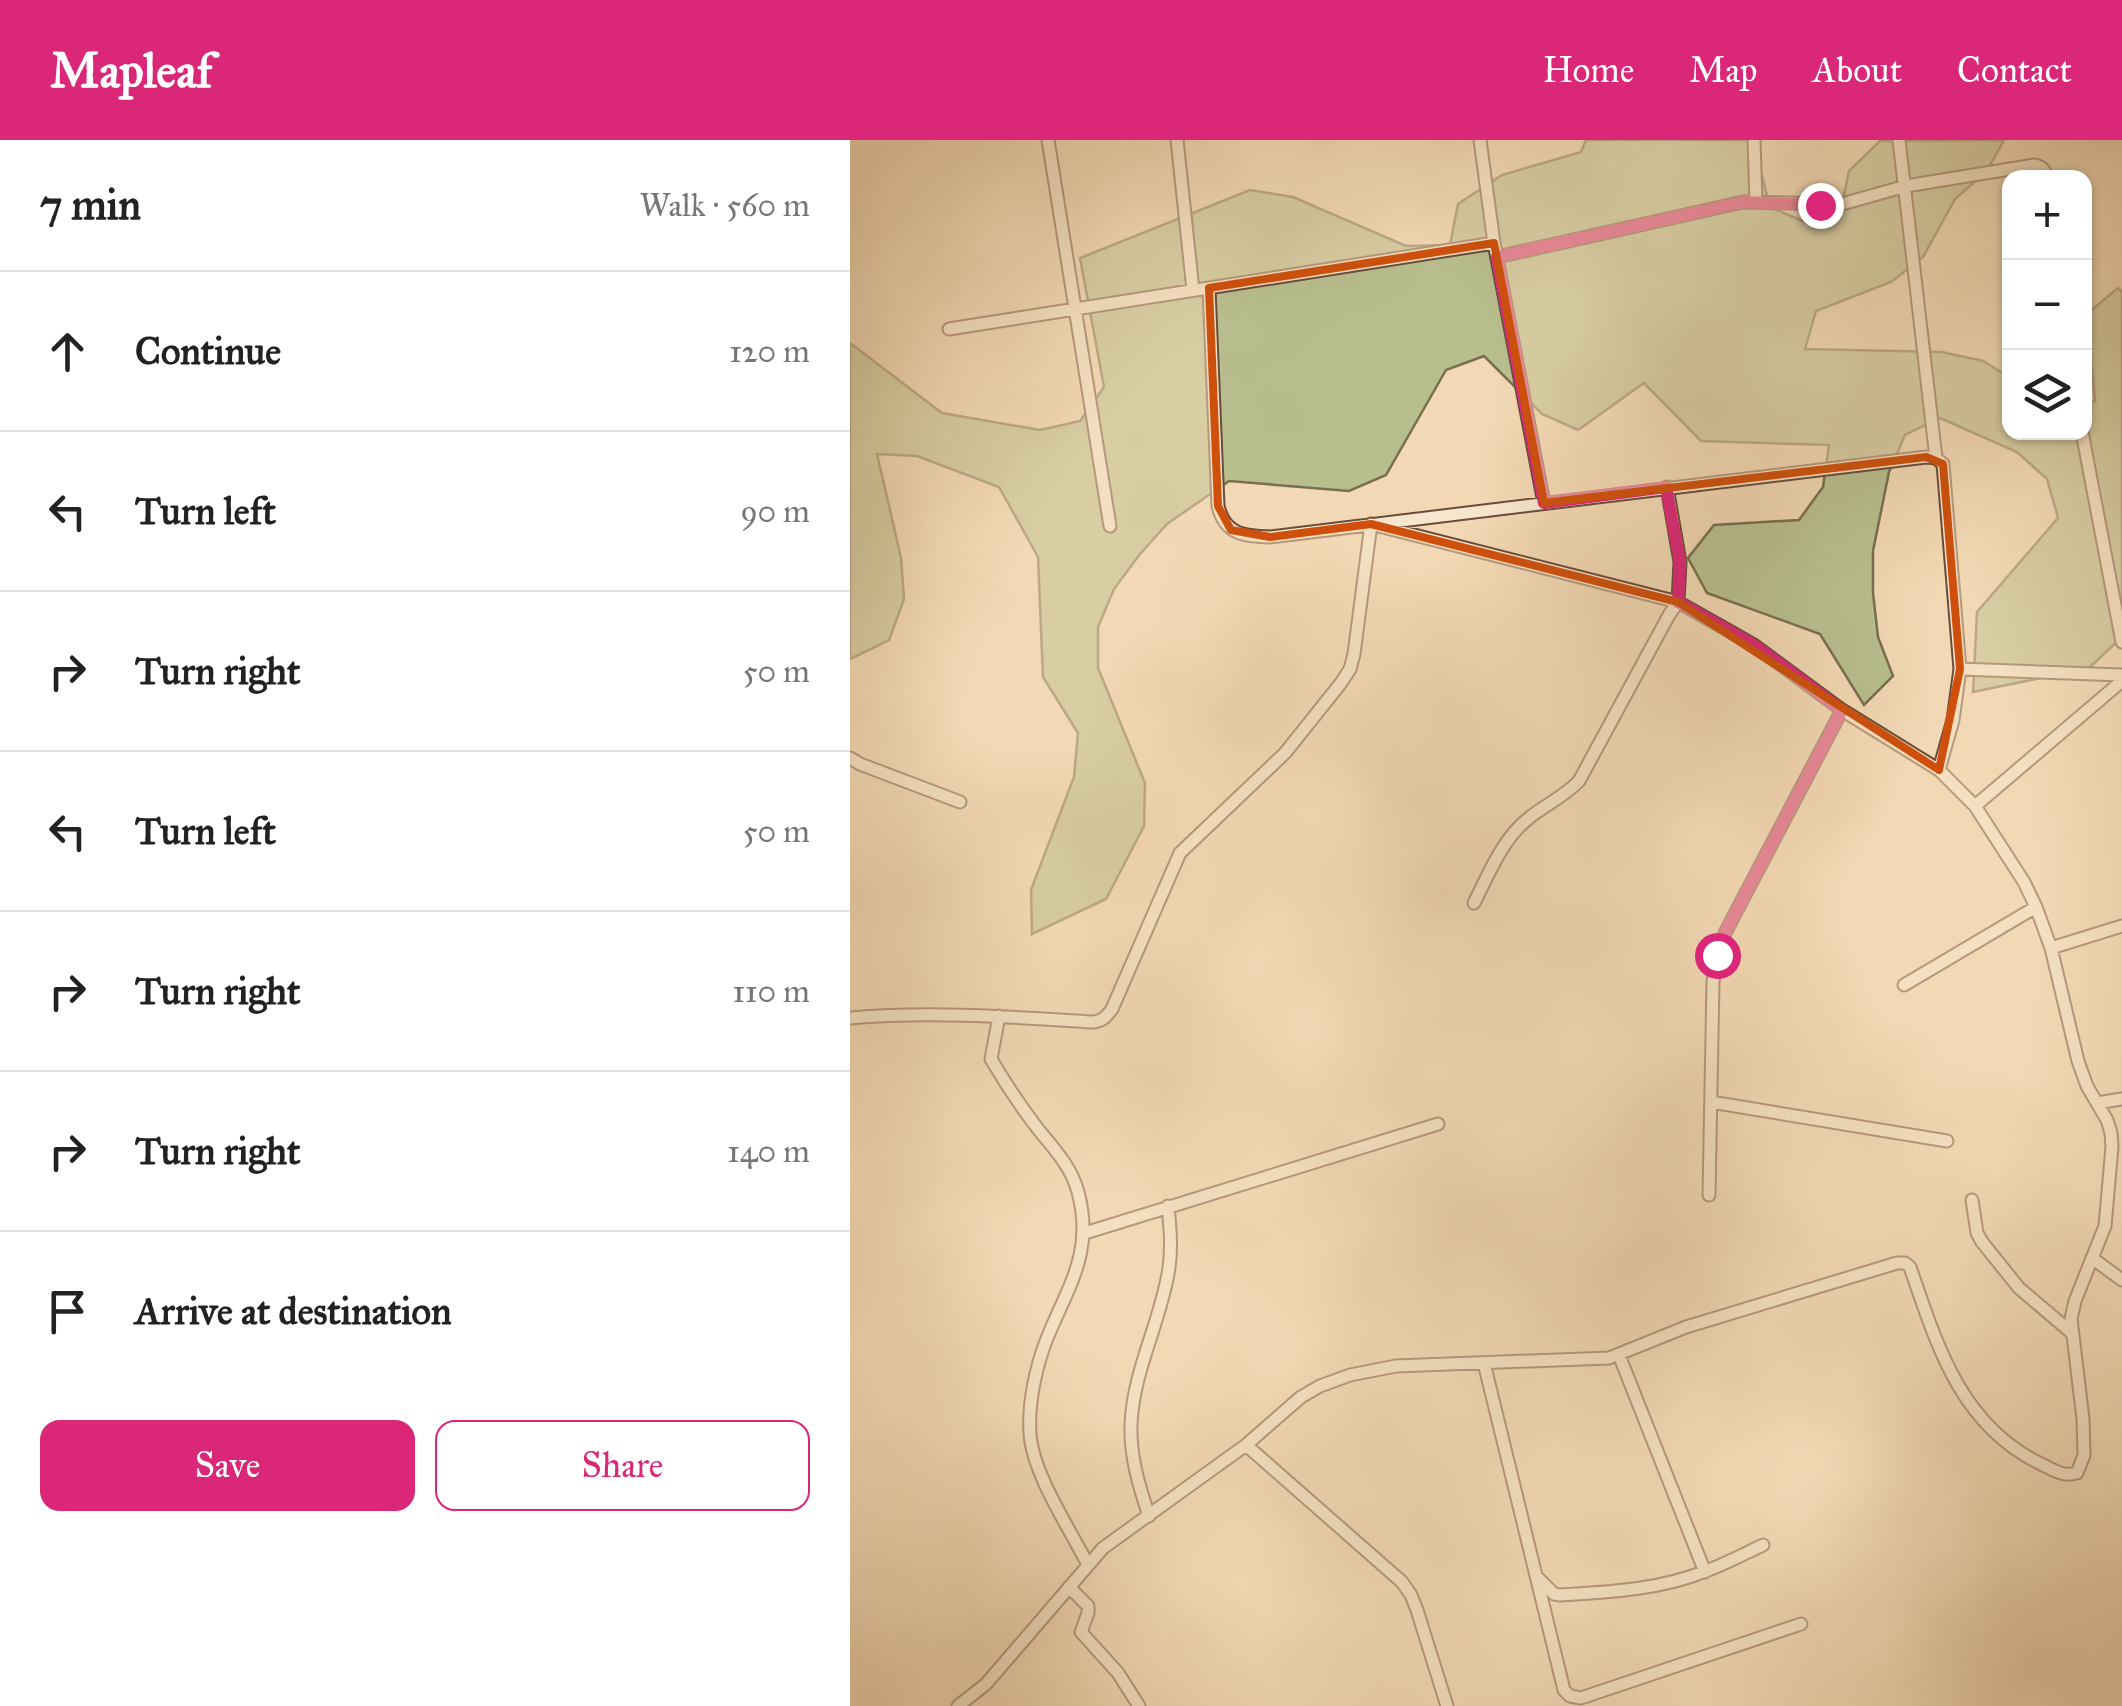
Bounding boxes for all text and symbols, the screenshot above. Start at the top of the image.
text: Mapleaf [50,41,213,100]
text: Home [1543,49,1634,92]
text: Map [1689,49,1758,92]
text: About [1813,49,1902,92]
text: Contact [1957,49,2072,92]
map controls [2002,170,2092,440]
button: + [2002,170,2092,260]
text: 7 min [40,179,141,231]
route end [1798,183,1844,229]
text: Walk · 560 m [640,186,810,225]
button: − [2002,260,2092,350]
icon: ahead [40,324,95,379]
text: Continue [135,328,281,374]
text: 120 m [729,332,810,371]
button: layers [2002,350,2092,440]
icon: left [40,484,95,539]
text: Turn left [135,488,276,534]
text: 90 m [740,492,810,531]
icon: right [40,644,95,699]
text: Turn right [135,648,301,694]
text: 50 m [743,652,810,691]
icon: left [40,804,95,859]
text: Turn left [135,808,276,854]
text: 50 m [743,812,810,851]
route start [1695,933,1741,979]
icon: right [40,964,95,1019]
text: Turn right [135,968,301,1014]
text: 110 m [732,972,810,1011]
icon: right [40,1124,95,1179]
text: Turn right [135,1128,301,1174]
text: 140 m [727,1132,810,1171]
icon: arrive [40,1284,95,1339]
text: Arrive at destination [135,1288,452,1334]
button: Save [40,1420,415,1511]
button: Share [435,1420,810,1511]

